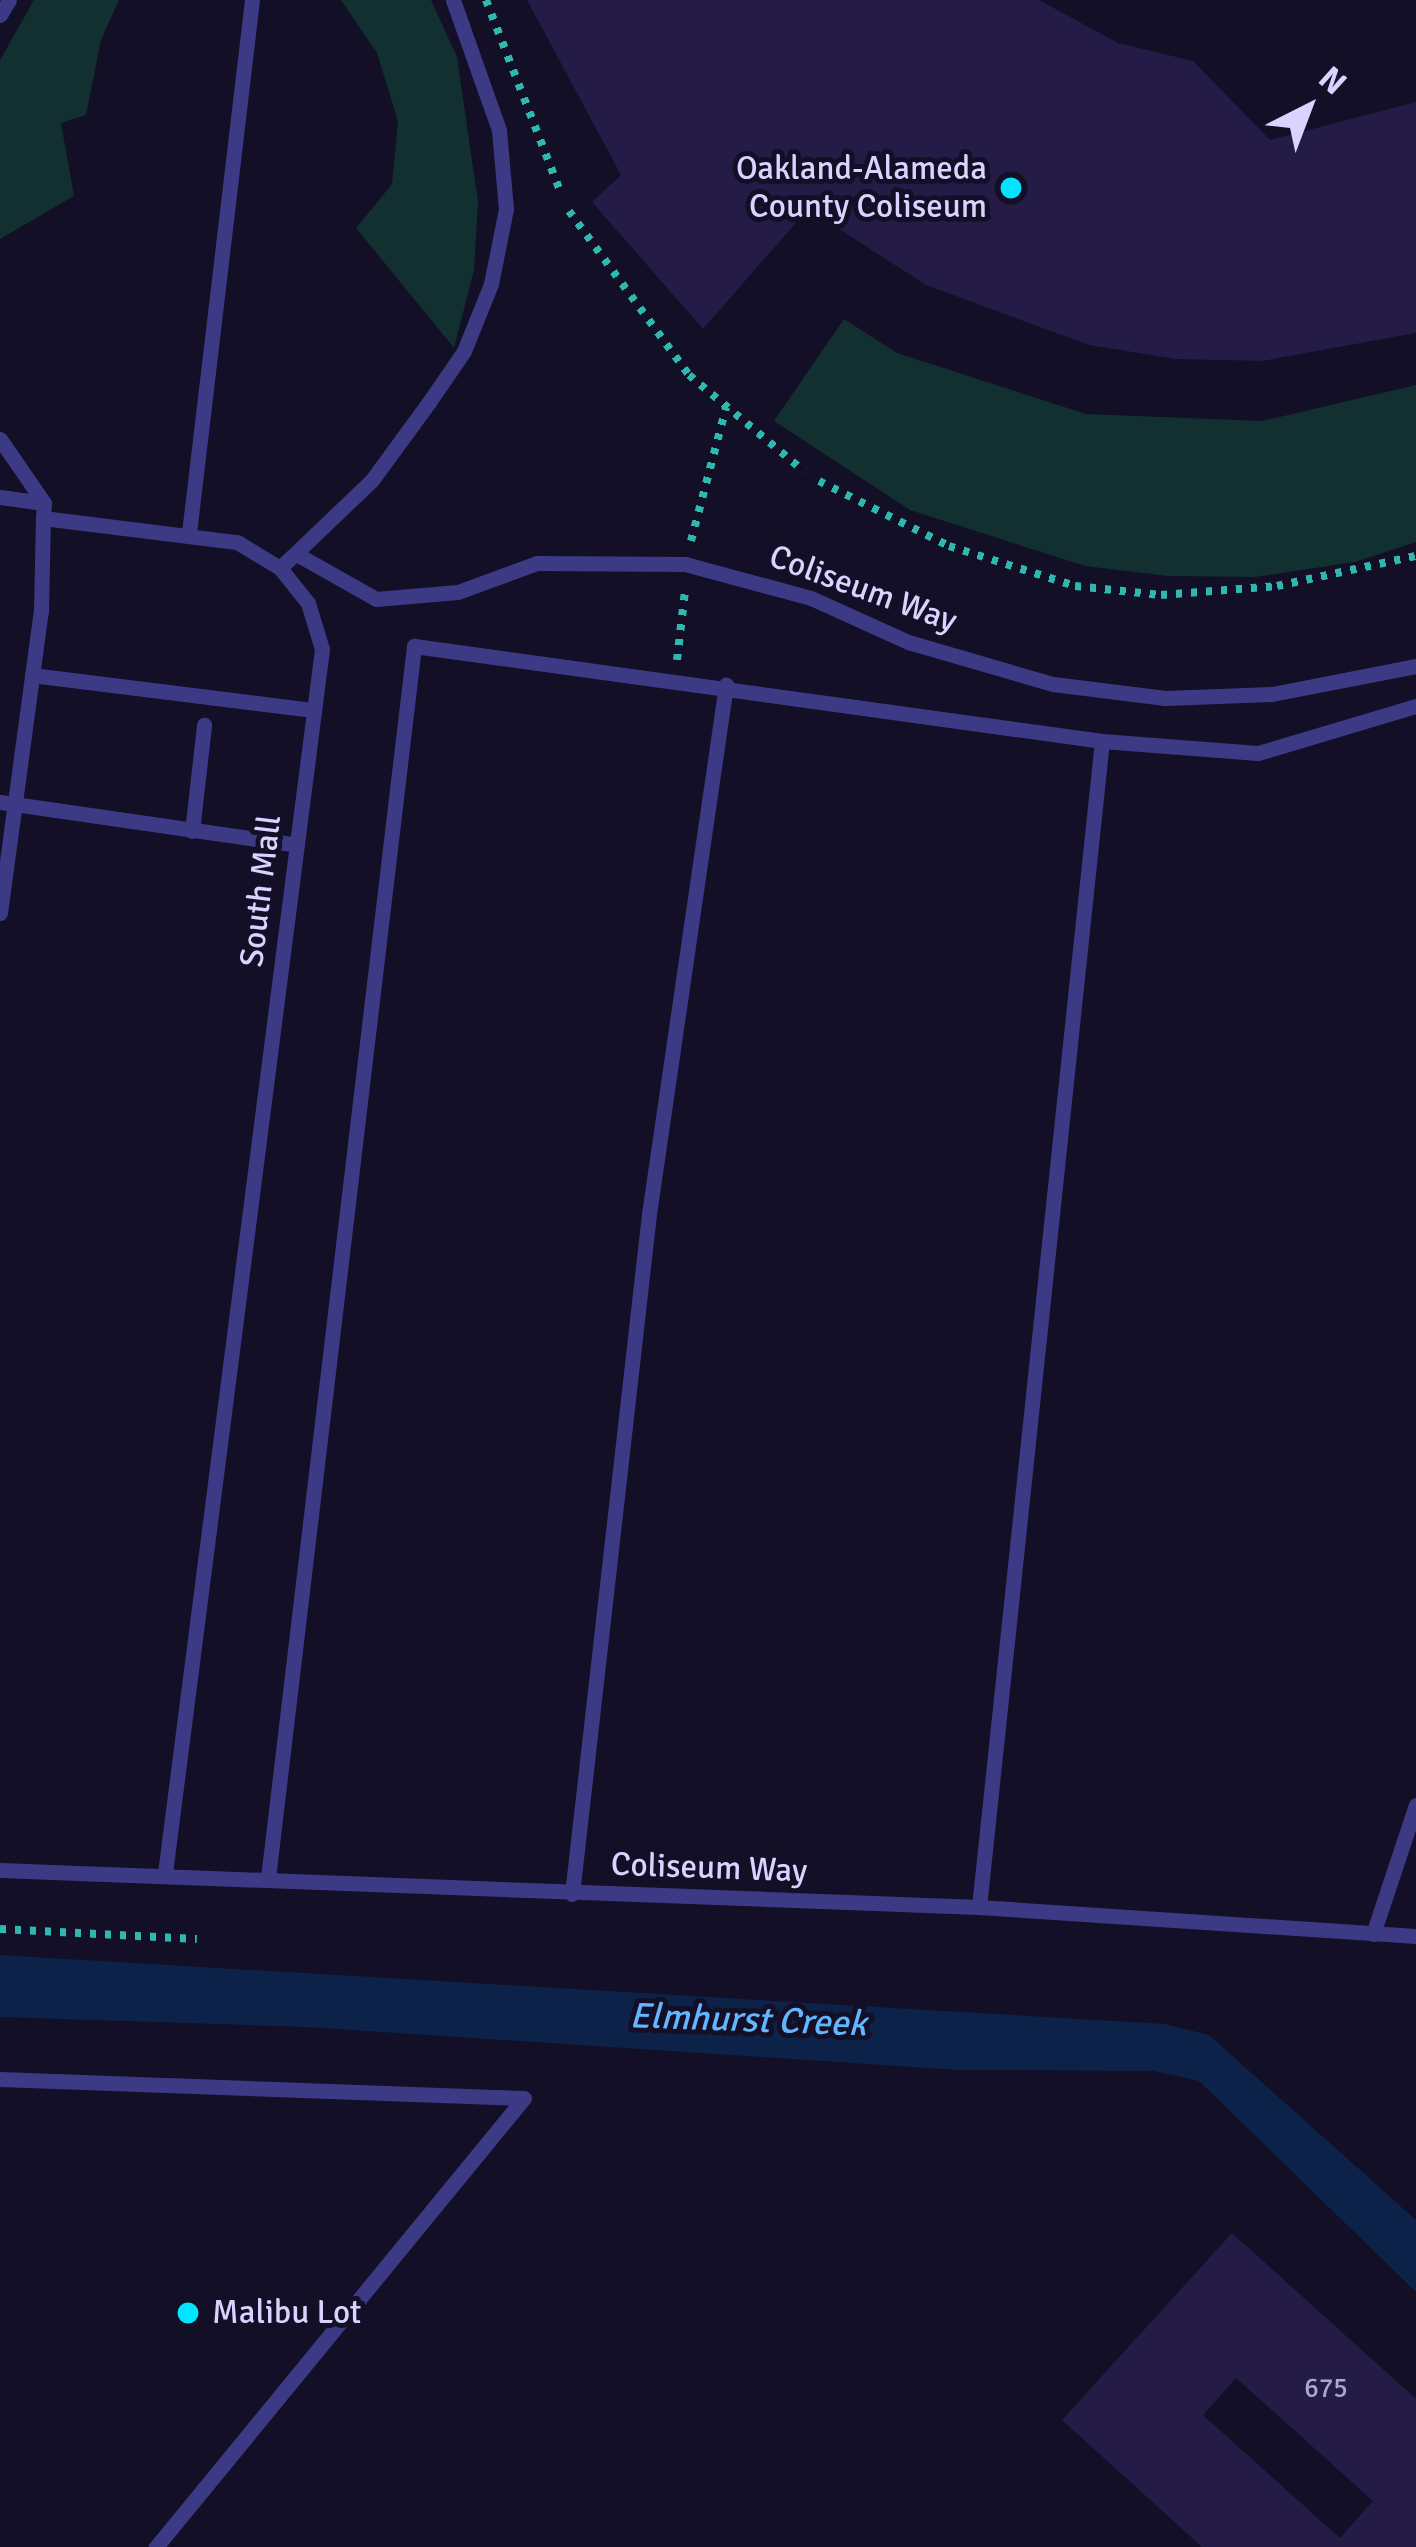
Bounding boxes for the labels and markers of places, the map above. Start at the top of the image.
place label: Oakland-Alameda County Coliseum [736,149,987,227]
marker: Oakland-Alameda County Coliseum [998,175,1024,201]
place label: Malibu Lot [212,2293,361,2333]
marker: Malibu Lot [175,2300,201,2326]

